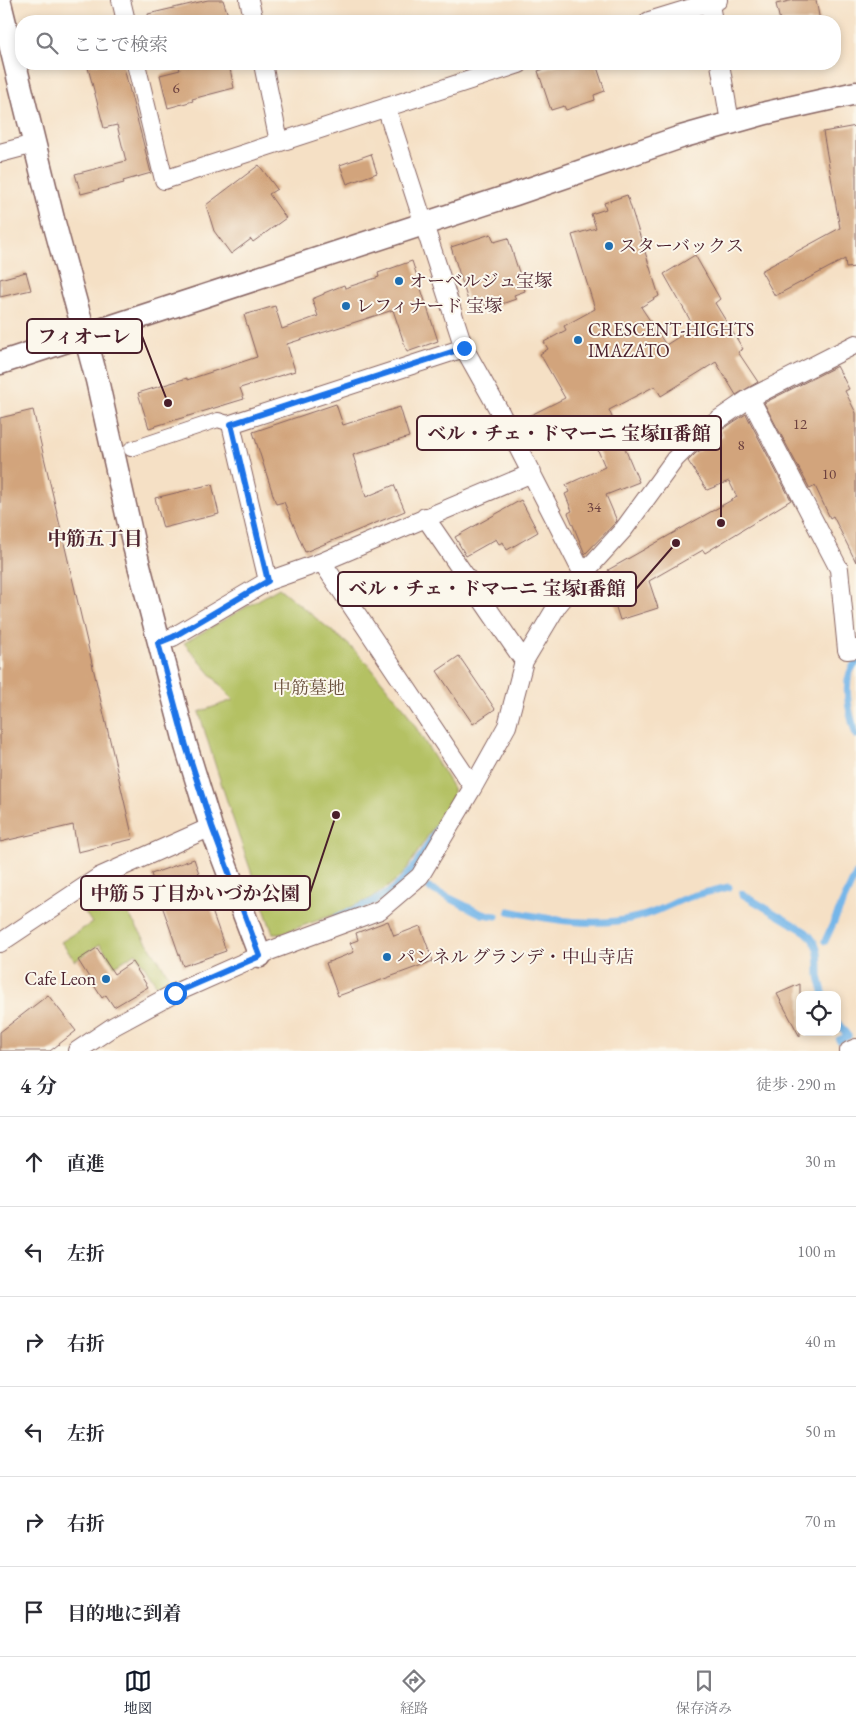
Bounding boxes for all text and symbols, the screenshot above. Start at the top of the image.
search box [15,15,841,70]
icon: search [33,29,61,57]
text: ここで検索 [73,32,168,57]
house number: 6 [172,78,180,97]
place label: スターバックス [619,234,744,257]
marker: スターバックス [603,240,615,252]
place label: オーベルジュ宝塚 [409,269,552,292]
marker: オーベルジュ宝塚 [393,275,405,287]
place label: レフィナード 宝塚 [356,294,502,317]
marker: レフィナード 宝塚 [340,300,352,312]
place label: CRESCENT-HIGHTS IMAZATO [588,318,754,362]
callout: フィオーレ [27,319,142,353]
text: フィオーレ [37,324,131,349]
marker: CRESCENT-HIGHTS IMAZATO [572,334,584,346]
route end [453,337,476,360]
house number: 12 [793,414,808,433]
callout: ベル・チェ・ドマーニ 宝塚Ⅱ番館 [417,416,721,450]
text: ベル・チェ・ドマーニ 宝塚Ⅱ番館 [427,421,711,446]
house number: 8 [737,435,745,454]
house number: 10 [822,464,836,483]
house number: 34 [587,497,602,516]
district label: 中筋五丁目 [47,526,143,551]
callout: ベル・チェ・ドマーニ 宝塚Ⅰ番館 [338,572,636,606]
text: ベル・チェ・ドマーニ 宝塚Ⅰ番館 [349,576,625,601]
park label: 中筋墓地 [273,676,345,699]
callout: 中筋５丁目かいづか公園 [81,876,310,910]
text: 中筋５丁目かいづか公園 [90,881,300,906]
place label: パンネル グランデ・中山寺店 [397,945,634,968]
marker: パンネル グランデ・中山寺店 [381,951,393,963]
place label: Cafe Leon [24,967,96,990]
marker: Cafe Leon [100,973,112,985]
route start [164,982,187,1005]
map controls [796,991,841,1036]
button: locate [796,991,841,1036]
text: 4 分 [20,1072,57,1099]
text: 徒歩 · 290 m [756,1074,836,1095]
icon: ahead [20,1148,48,1176]
text: 直進 [67,1151,105,1176]
text: 30 m [805,1151,836,1172]
icon: left [20,1238,48,1266]
text: 左折 [67,1241,105,1266]
text: 100 m [797,1241,836,1262]
icon: right [20,1328,48,1356]
text: 右折 [67,1331,105,1356]
text: 40 m [805,1331,836,1352]
icon: left [20,1418,48,1446]
text: 左折 [67,1421,105,1446]
text: 50 m [805,1421,836,1442]
icon: right [20,1508,48,1536]
text: 右折 [67,1511,105,1536]
text: 70 m [805,1511,836,1532]
icon: arrive [20,1598,48,1626]
text: 目的地に到着 [67,1601,181,1626]
tab: 地図 [124,1667,152,1717]
tab: 経路 [400,1667,428,1717]
tab: 保存済み [676,1667,732,1717]

